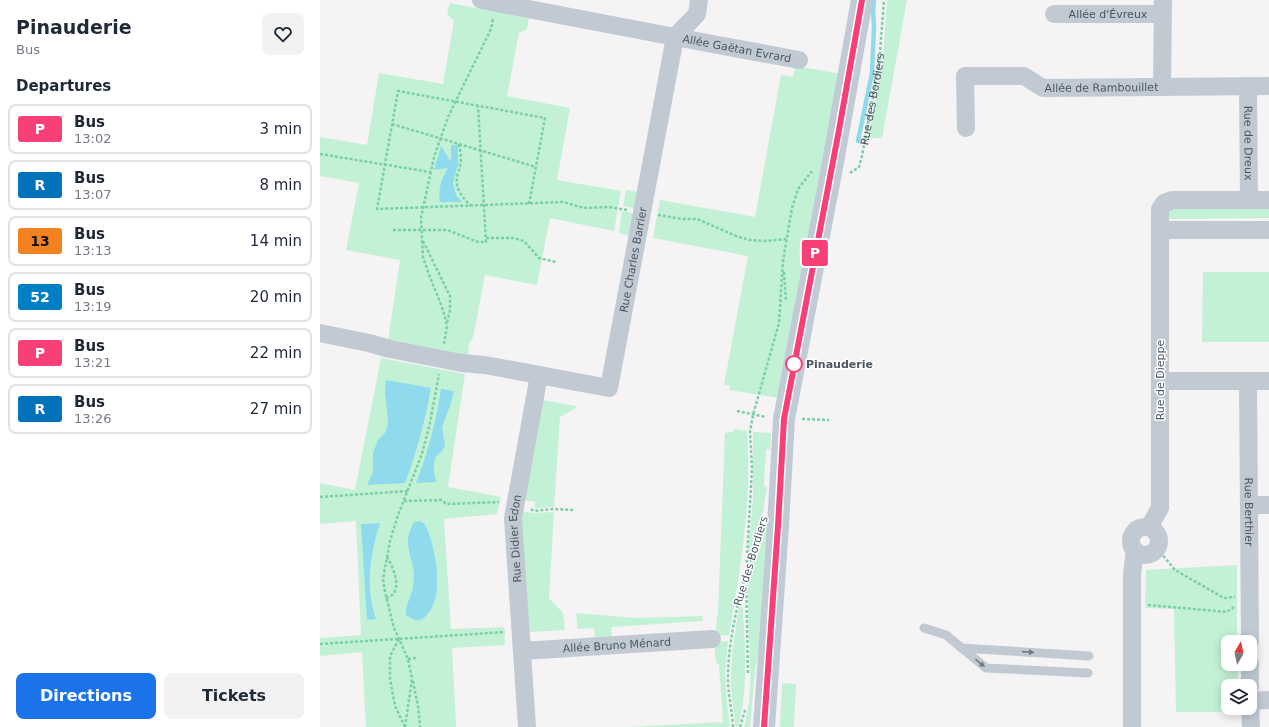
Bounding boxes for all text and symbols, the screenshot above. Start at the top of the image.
street label: Allée d'Évreux [1069,8,1148,21]
button: heart [262,13,304,55]
text: Pinauderie [16,16,132,38]
street label: Allée Gaëtan Evrard [681,32,792,65]
text: Bus [16,42,40,57]
street label: Rue des Bordiers [858,52,886,146]
text: Departures [16,77,111,95]
street label: Allée de Rambouillet [1045,80,1159,94]
street label: Rue de Dreux [1242,106,1255,181]
text: Bus [74,113,105,131]
text: 3 min [259,120,302,138]
text: P [35,121,45,137]
text: 13:02 [74,131,111,146]
text: Bus [74,169,105,187]
text: 8 min [259,176,302,194]
text: R [35,177,45,193]
text: 13:07 [74,187,111,202]
street label: Rue Charles Barrier [617,205,649,313]
text: Bus [74,225,105,243]
text: 14 min [250,232,302,250]
text: 13 [30,233,50,249]
line badge: P [802,240,828,266]
text: 13:13 [74,243,111,258]
text: P [810,245,820,261]
text: Bus [74,281,105,299]
text: 20 min [250,288,302,306]
text: 52 [30,289,50,305]
text: 13:19 [74,299,111,314]
text: Bus [74,337,105,355]
street label: Rue de Dieppe [1154,339,1167,420]
text: 22 min [250,344,302,362]
text: P [35,345,45,361]
text: 13:21 [74,355,111,370]
marker: Pinauderie [785,355,803,373]
place label: Pinauderie [806,358,873,371]
text: Bus [74,393,105,411]
text: 27 min [250,400,302,418]
text: R [35,401,45,417]
text: 13:26 [74,411,111,426]
street label: Rue Berthier [1242,477,1256,547]
street label: Rue Didier Edon [506,493,524,583]
street label: Rue des Bordiers [731,514,771,607]
street label: Allée Bruno Ménard [562,635,671,655]
north arrow [1221,635,1257,671]
map controls [1221,635,1257,715]
one-way arrow [1022,649,1034,656]
one-way arrow [974,659,985,667]
button: Directions [16,673,156,719]
button: Tickets [164,673,304,719]
button: layers [1221,679,1257,715]

